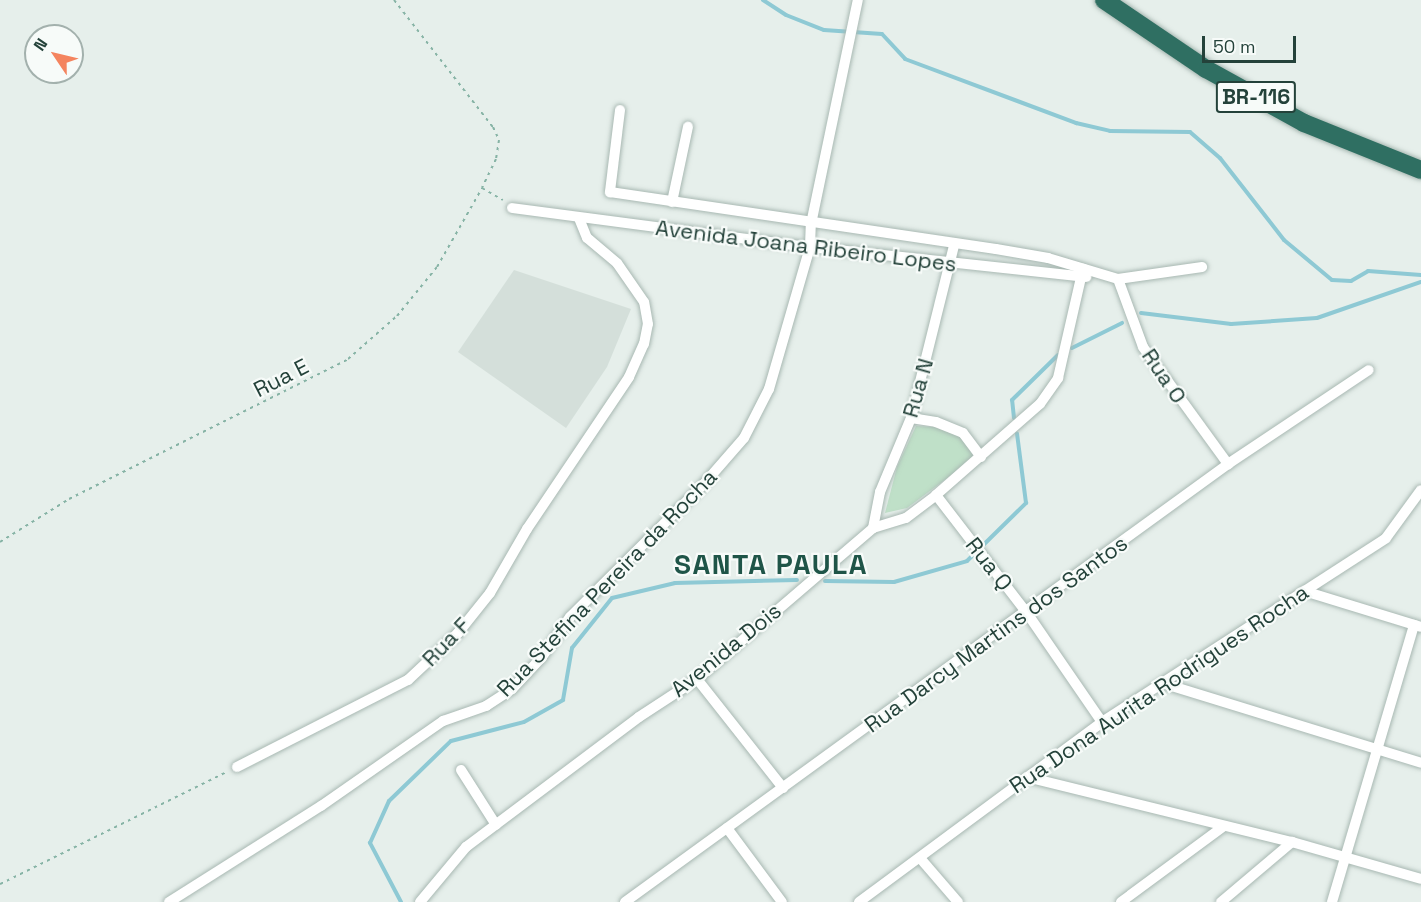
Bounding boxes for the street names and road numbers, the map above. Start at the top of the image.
road number: BR-116 [1216,79,1296,115]
street label: Avenida Joana Ribeiro Lopes [654,214,958,278]
street label: Rua O [1136,344,1192,408]
street label: Rua E [249,353,313,403]
street label: Rua N [897,355,939,421]
street label: Rua Stefina Pereira da Rocha [491,464,723,702]
street label: Rua Darcy Martins dos Santos [859,530,1133,738]
street label: Rua Q [960,532,1018,596]
street label: Rua Dona Aurita Rodrigues Rocha [1004,579,1314,799]
street label: Avenida Dois [665,597,787,703]
street label: Rua F [417,612,475,672]

